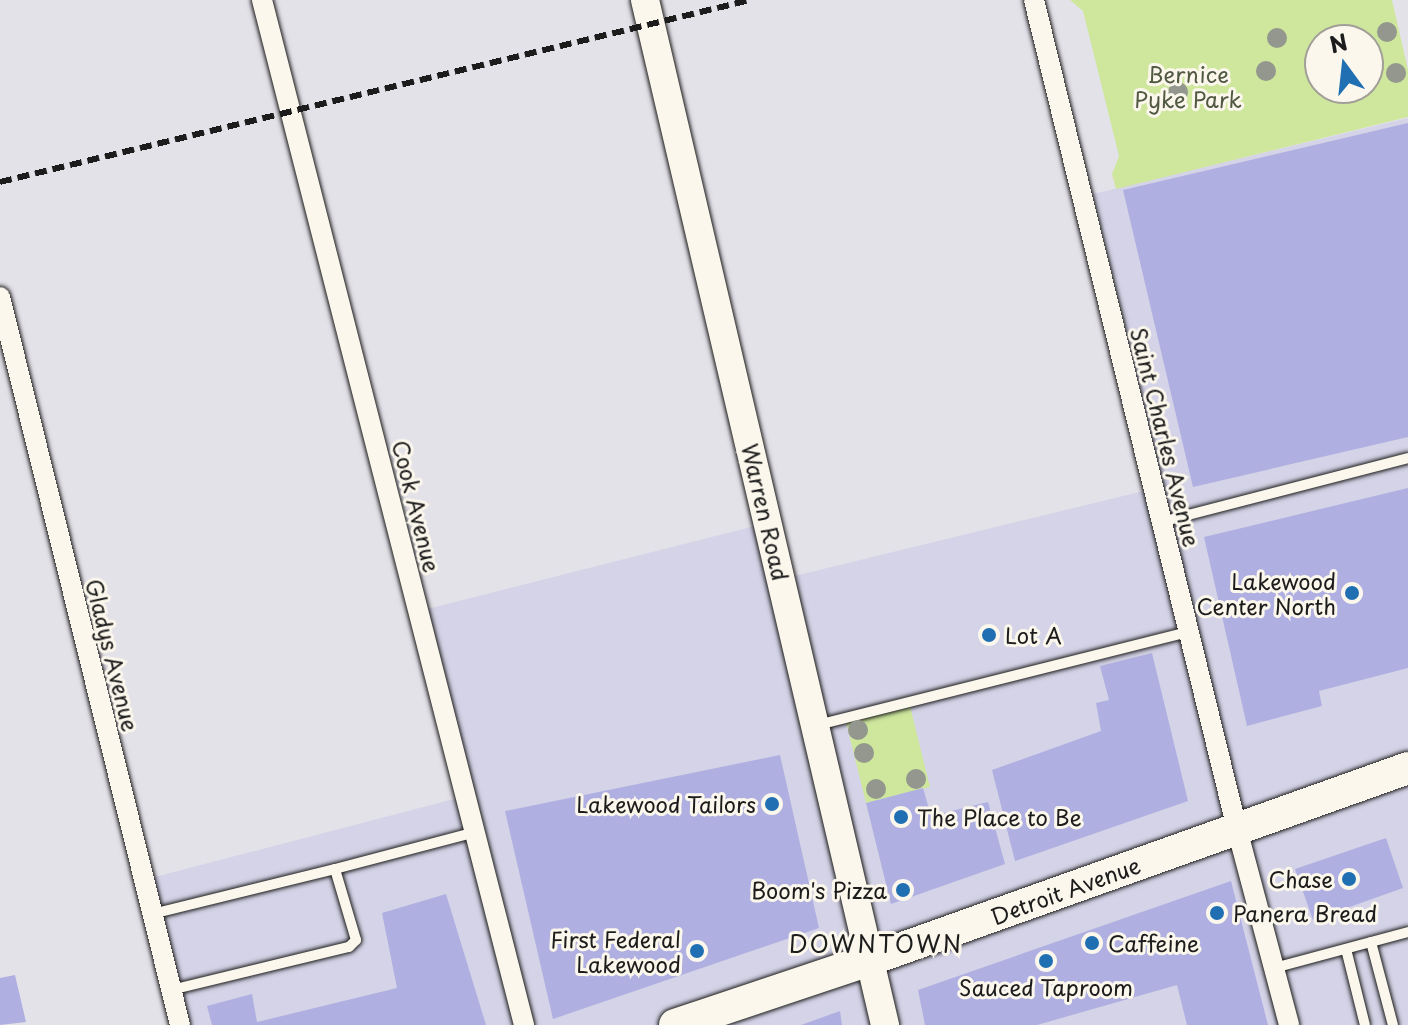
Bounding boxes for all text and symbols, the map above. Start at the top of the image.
north arrow [1304,24,1384,104]
text: N [1325,24,1351,60]
park label: Bernice Pyke Park [1134,60,1242,112]
street label: Saint Charles Avenue [1126,324,1206,550]
street label: Cook Avenue [388,437,446,575]
street label: Warren Road [737,441,795,583]
place label: Lakewood Center North [1195,567,1336,618]
street label: Gladys Avenue [81,576,145,734]
marker: Lakewood Center North [1343,584,1361,602]
place label: Lot A [1005,622,1063,648]
marker: Lot A [980,626,998,644]
place label: Lakewood Tailors [574,791,756,817]
marker: Lakewood Tailors [763,795,781,813]
place label: The Place to Be [917,804,1081,830]
marker: The Place to Be [892,808,910,826]
street label: Detroit Avenue [987,851,1143,929]
place label: Chase [1269,866,1333,892]
marker: Chase [1340,870,1358,888]
place label: Boom's Pizza [752,877,887,903]
marker: Boom's Pizza [894,881,912,899]
place label: Panera Bread [1233,900,1377,926]
marker: Panera Bread [1208,904,1226,922]
place label: First Federal Lakewood [550,925,681,976]
district label: DOWNTOWN [787,930,965,958]
place label: Caffeine [1108,930,1199,956]
marker: Caffeine [1083,934,1101,952]
marker: First Federal Lakewood [688,942,706,960]
marker: Sauced Taproom [1037,952,1055,970]
place label: Sauced Taproom [958,974,1134,1000]

